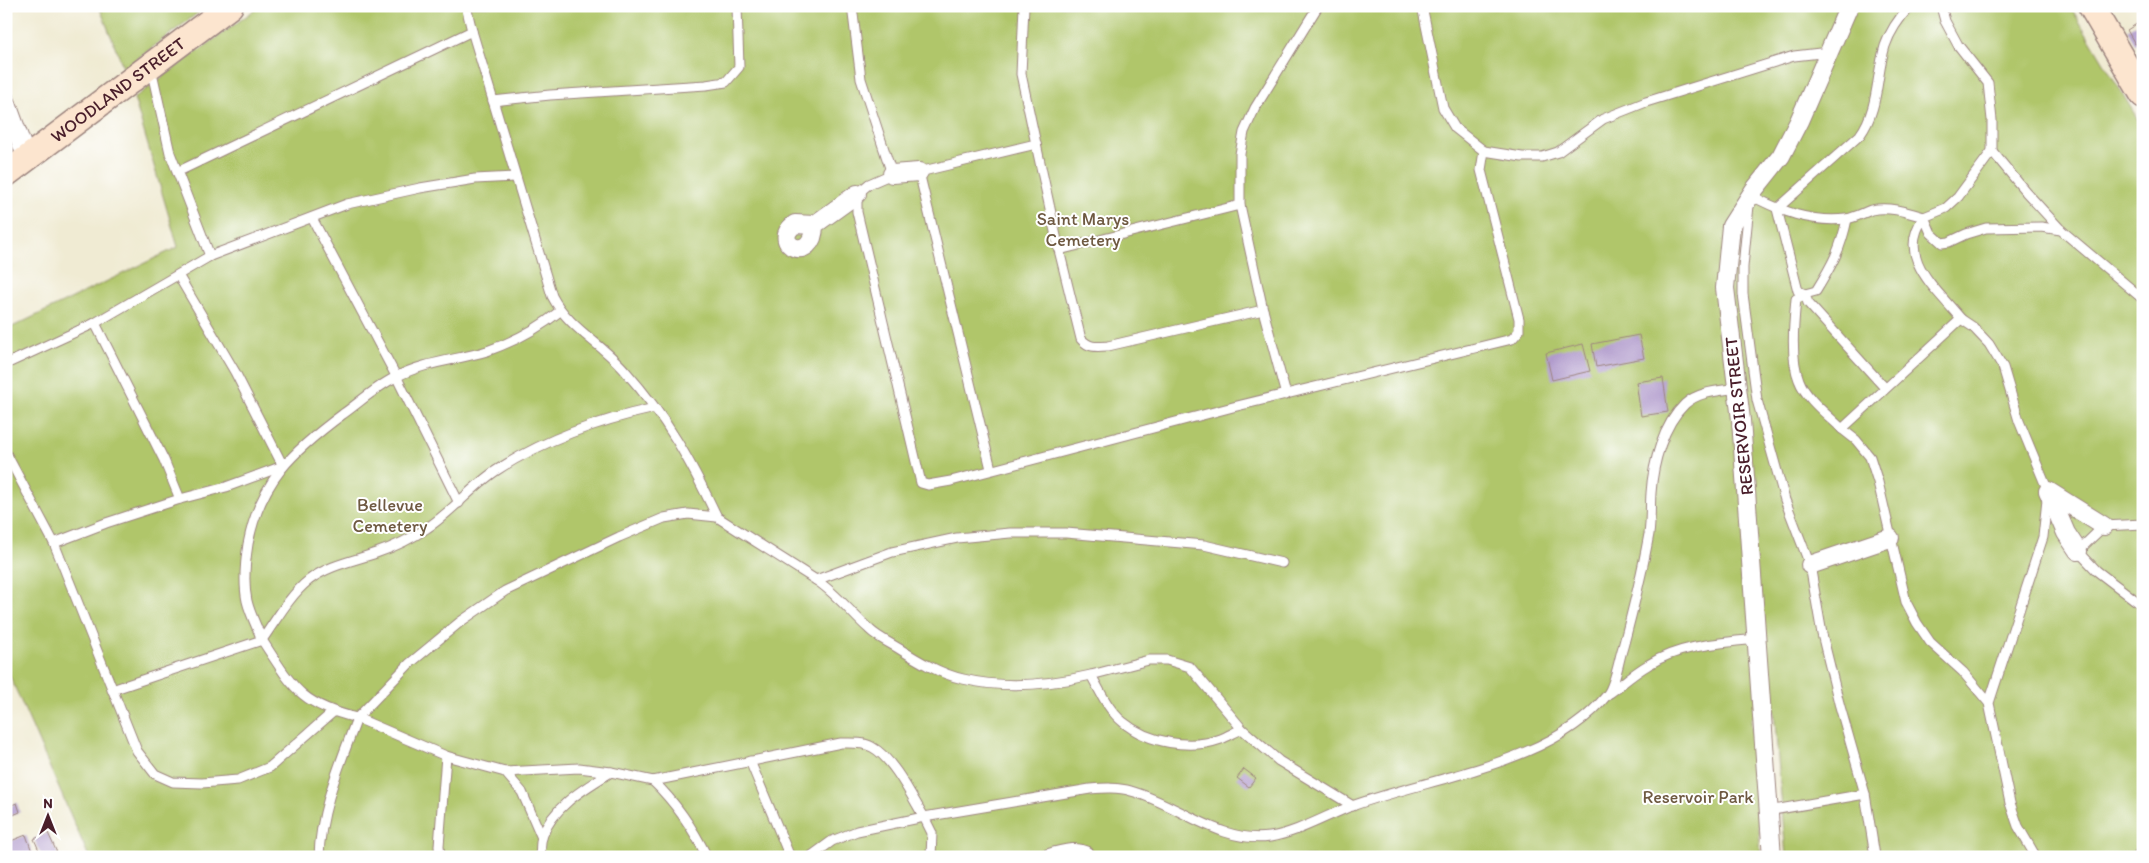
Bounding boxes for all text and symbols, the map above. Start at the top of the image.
street label: WOODLAND STREET [46,32,190,148]
park label: Saint Marys Cemetery [1037,208,1129,251]
street label: RESERVOIR STREET [1720,336,1758,496]
park label: Bellevue Cemetery [353,494,428,537]
park label: Reservoir Park [1642,786,1754,808]
north arrow [22,790,72,840]
text: N [43,795,53,812]

